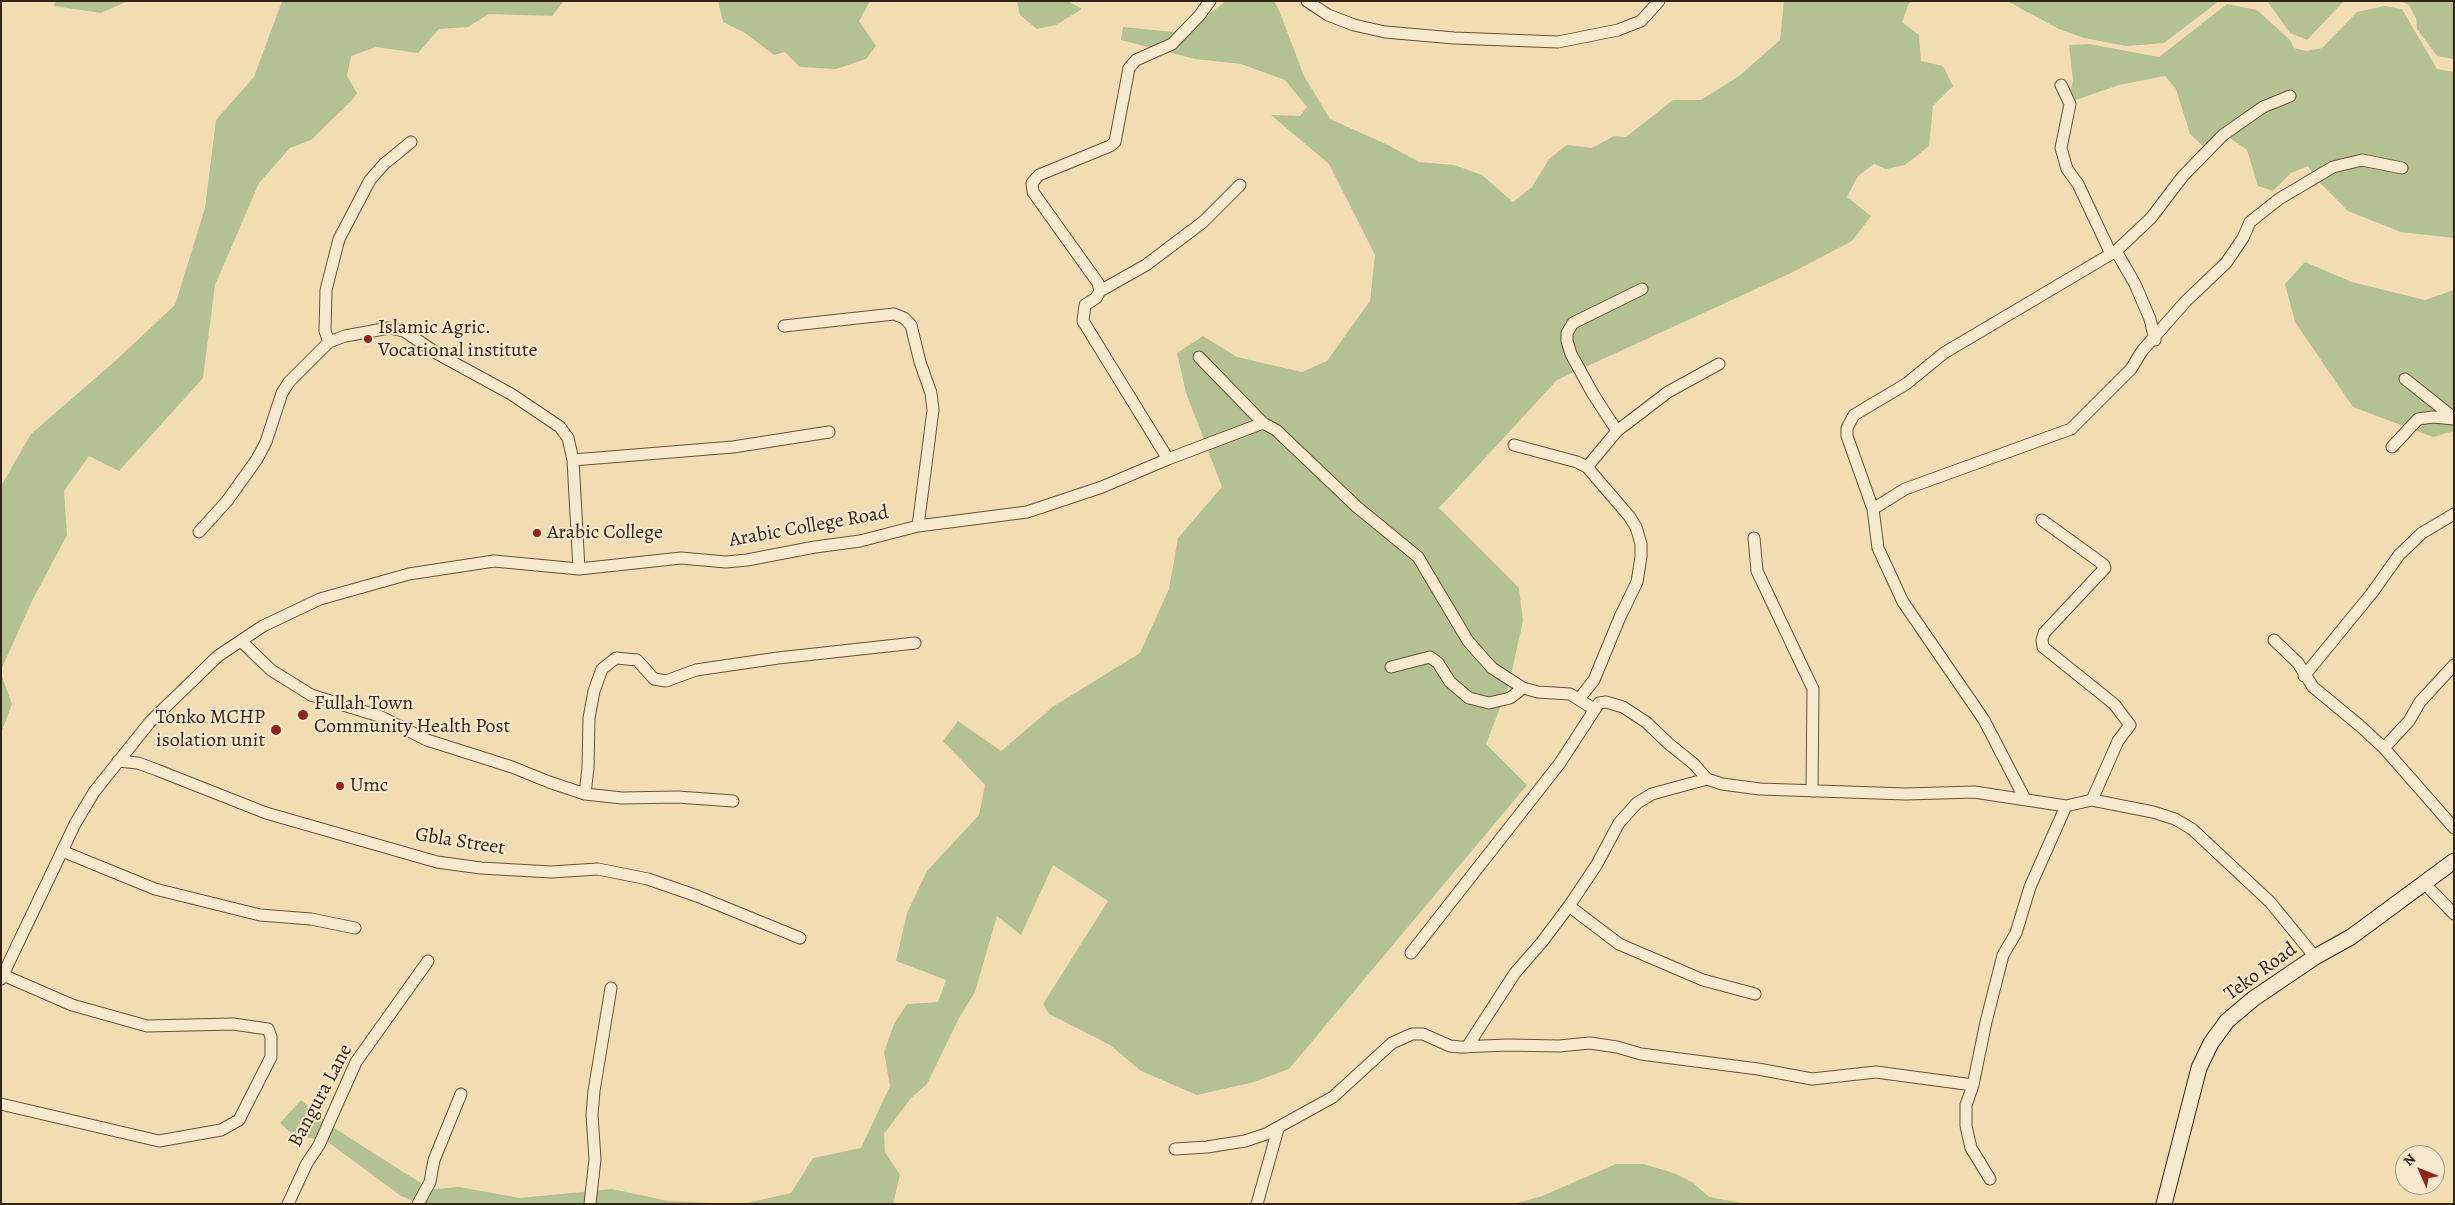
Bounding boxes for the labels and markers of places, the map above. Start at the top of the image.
place label: Islamic Agric. Vocational institute [378,316,537,363]
marker: Islamic Agric. Vocational institute [362,333,374,345]
place label: Arabic College [547,521,663,545]
marker: Arabic College [531,527,543,539]
place label: Fullah Town Community Health Post [314,692,510,739]
place label: Tonko MCHP isolation unit [156,706,265,753]
marker: Fullah Town Community Health Post [296,708,310,722]
marker: Tonko MCHP isolation unit [269,723,283,737]
place label: Umc [350,774,388,798]
marker: Umc [334,780,346,792]

